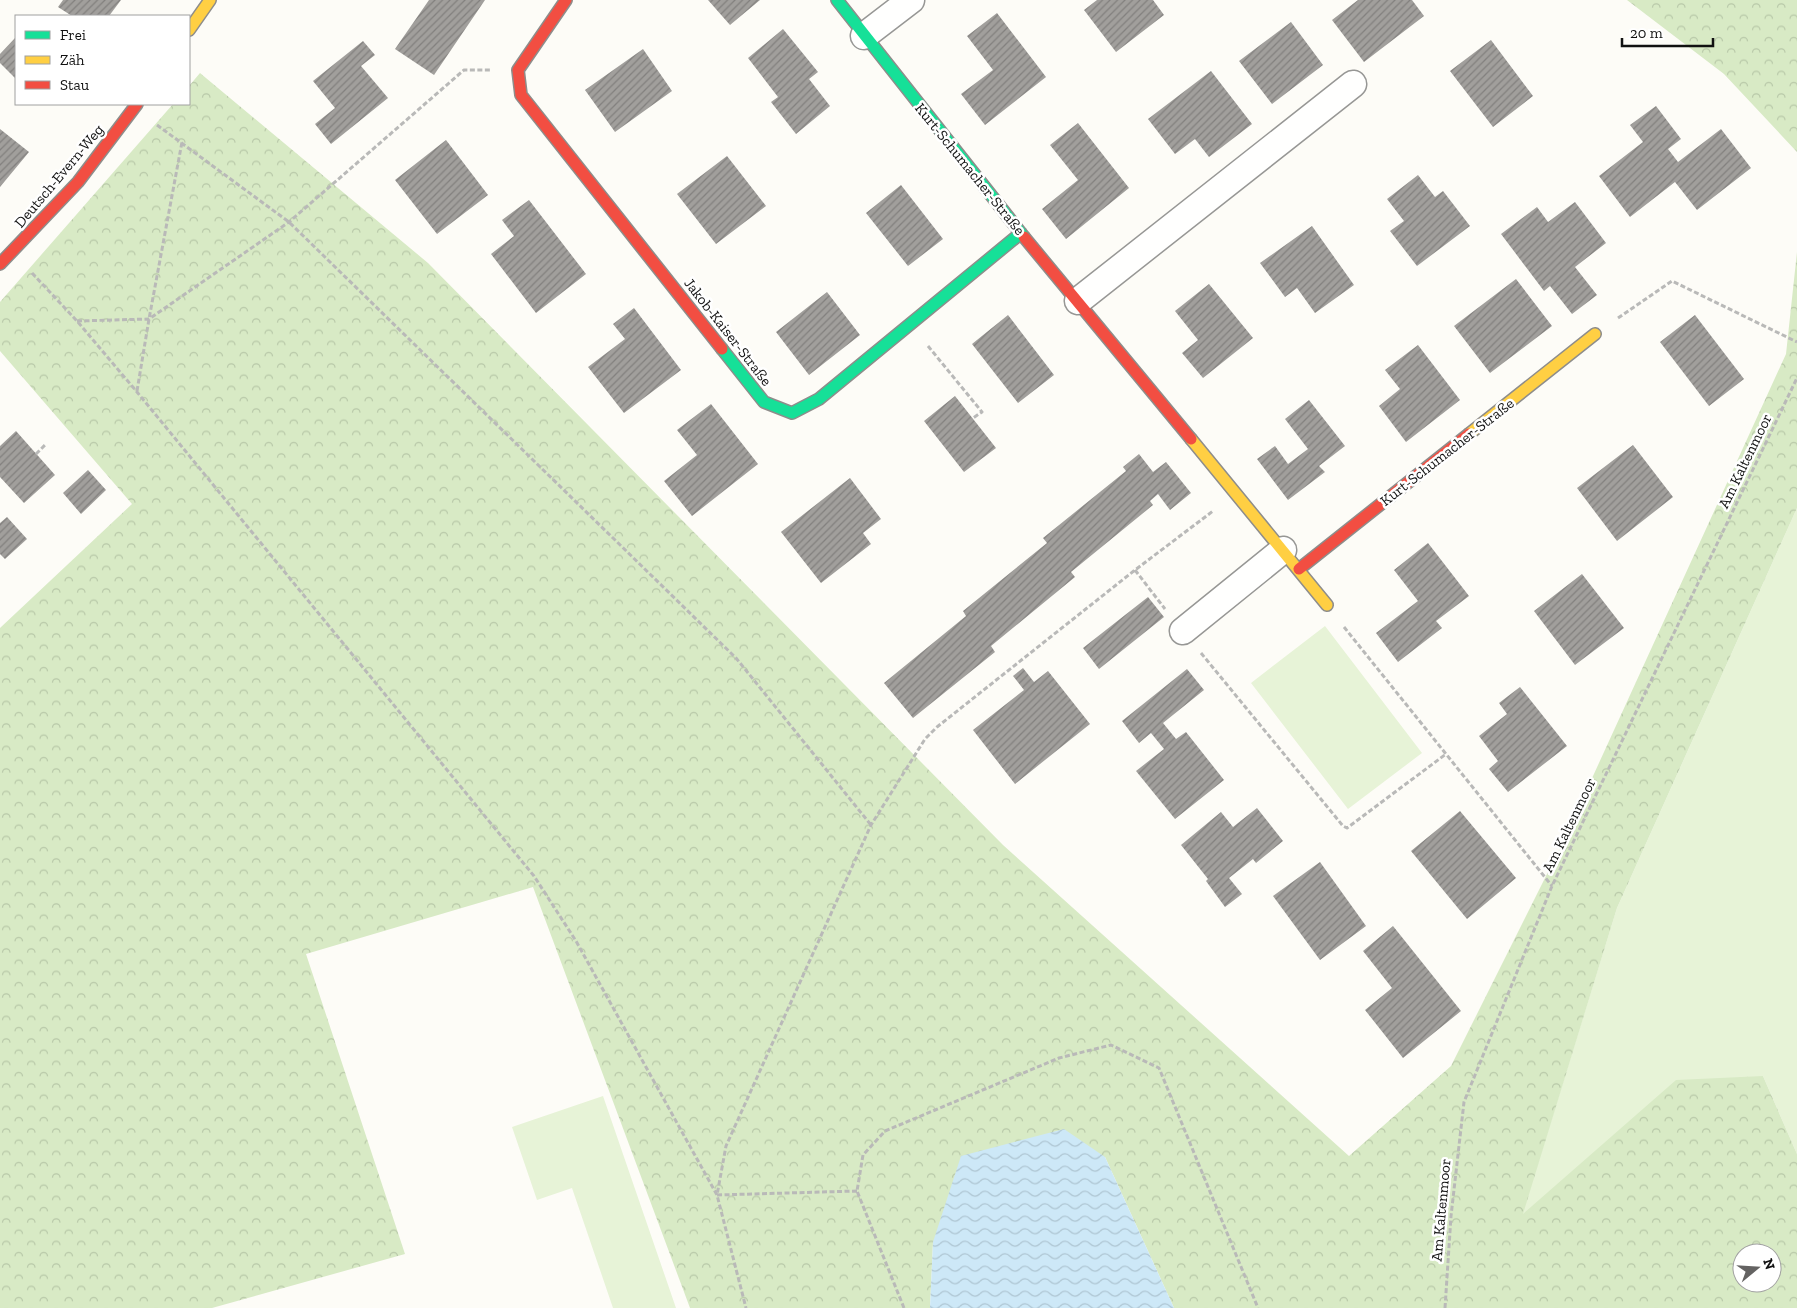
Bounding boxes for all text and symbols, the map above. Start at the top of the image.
legend [15,15,190,105]
scale bar [1622,15,1713,47]
text: 20 m [1630,24,1663,42]
text: Frei [60,26,86,44]
text: Zäh [60,51,85,69]
text: Stau [60,76,90,94]
street label: Kurt-Schumacher-Straße [911,99,1029,239]
street label: Deutsch-Evern-Weg [11,121,107,231]
street label: Jakob-Kaiser-Straße [680,274,776,390]
street label: Kurt-Schumacher-Straße [1377,394,1517,510]
street label: Am Kaltenmoor [1714,411,1776,511]
street label: Am Kaltenmoor [1538,775,1600,875]
street label: Am Kaltenmoor [1428,1158,1454,1262]
north arrow [1732,1243,1782,1293]
text: N [1759,1256,1779,1272]

